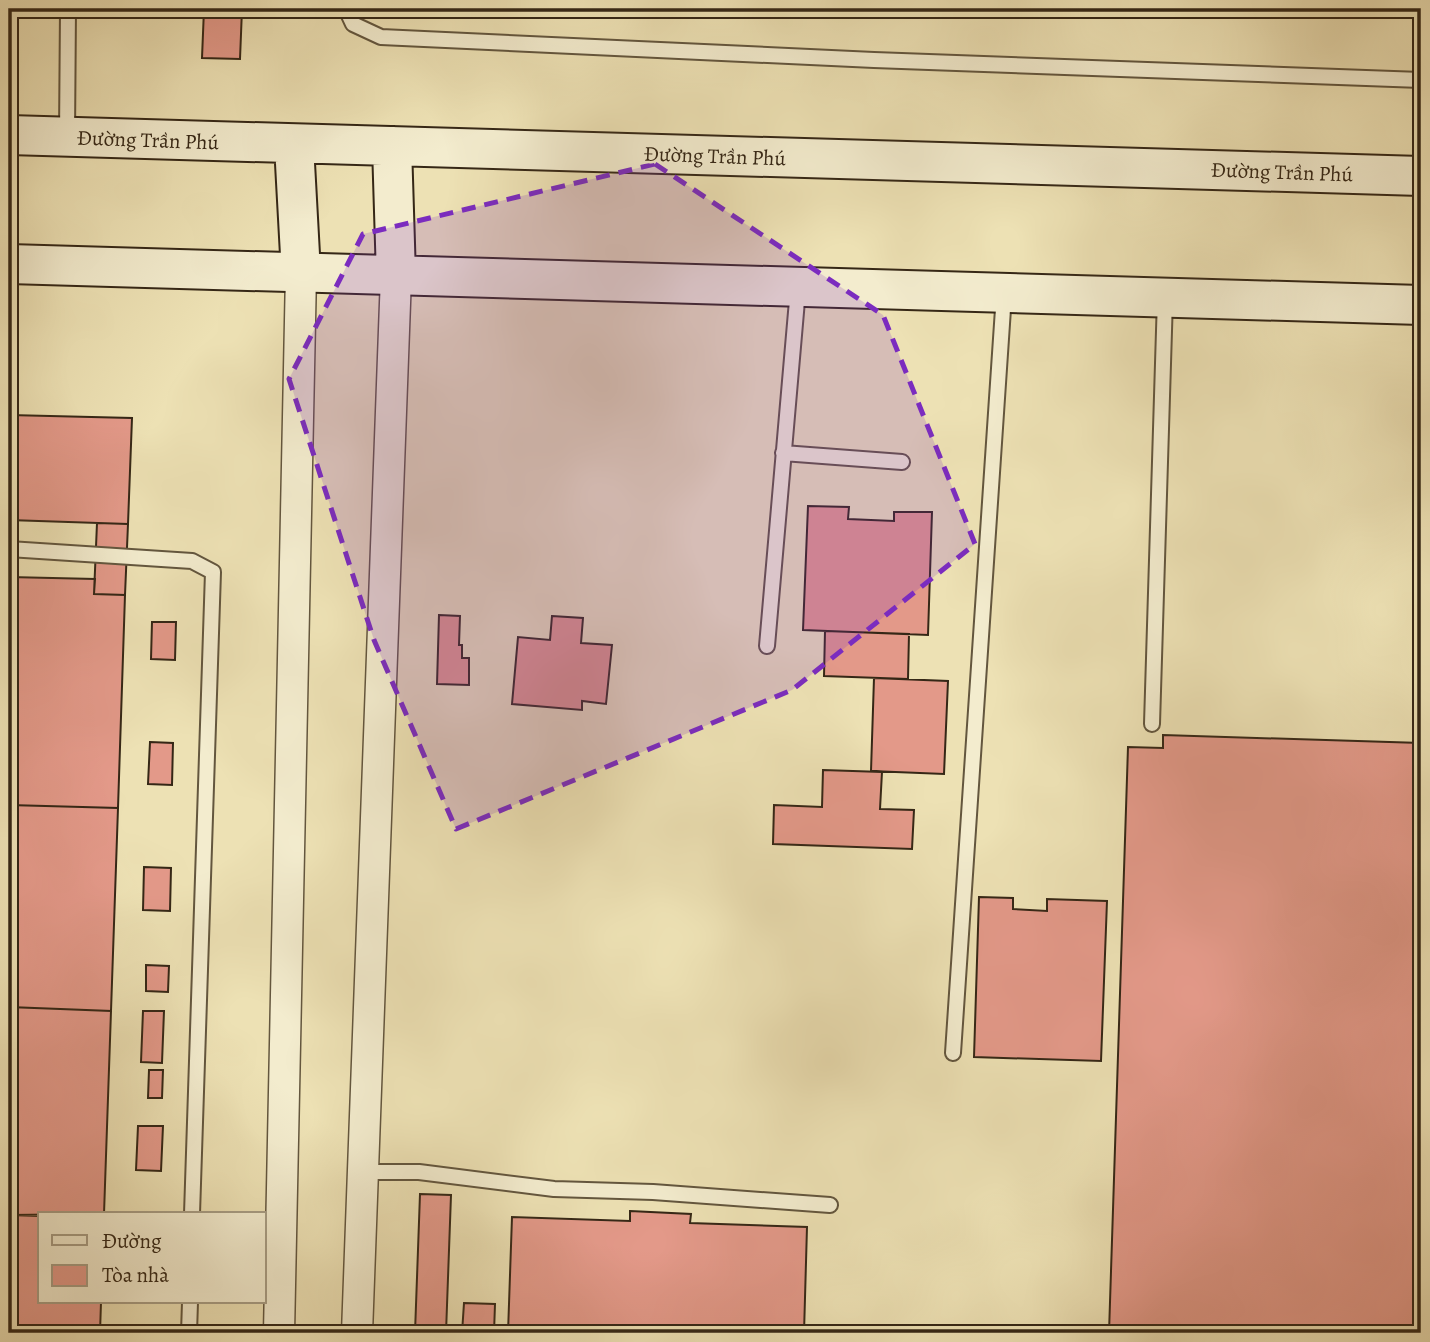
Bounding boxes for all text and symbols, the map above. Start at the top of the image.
street label: Đường Trần Phú [77,124,220,156]
street label: Đường Trần Phú [644,140,787,172]
street label: Đường Trần Phú [1211,156,1354,188]
legend [38,1212,266,1304]
text: Đường [102,1227,162,1255]
text: Tòa nhà [102,1261,169,1289]

